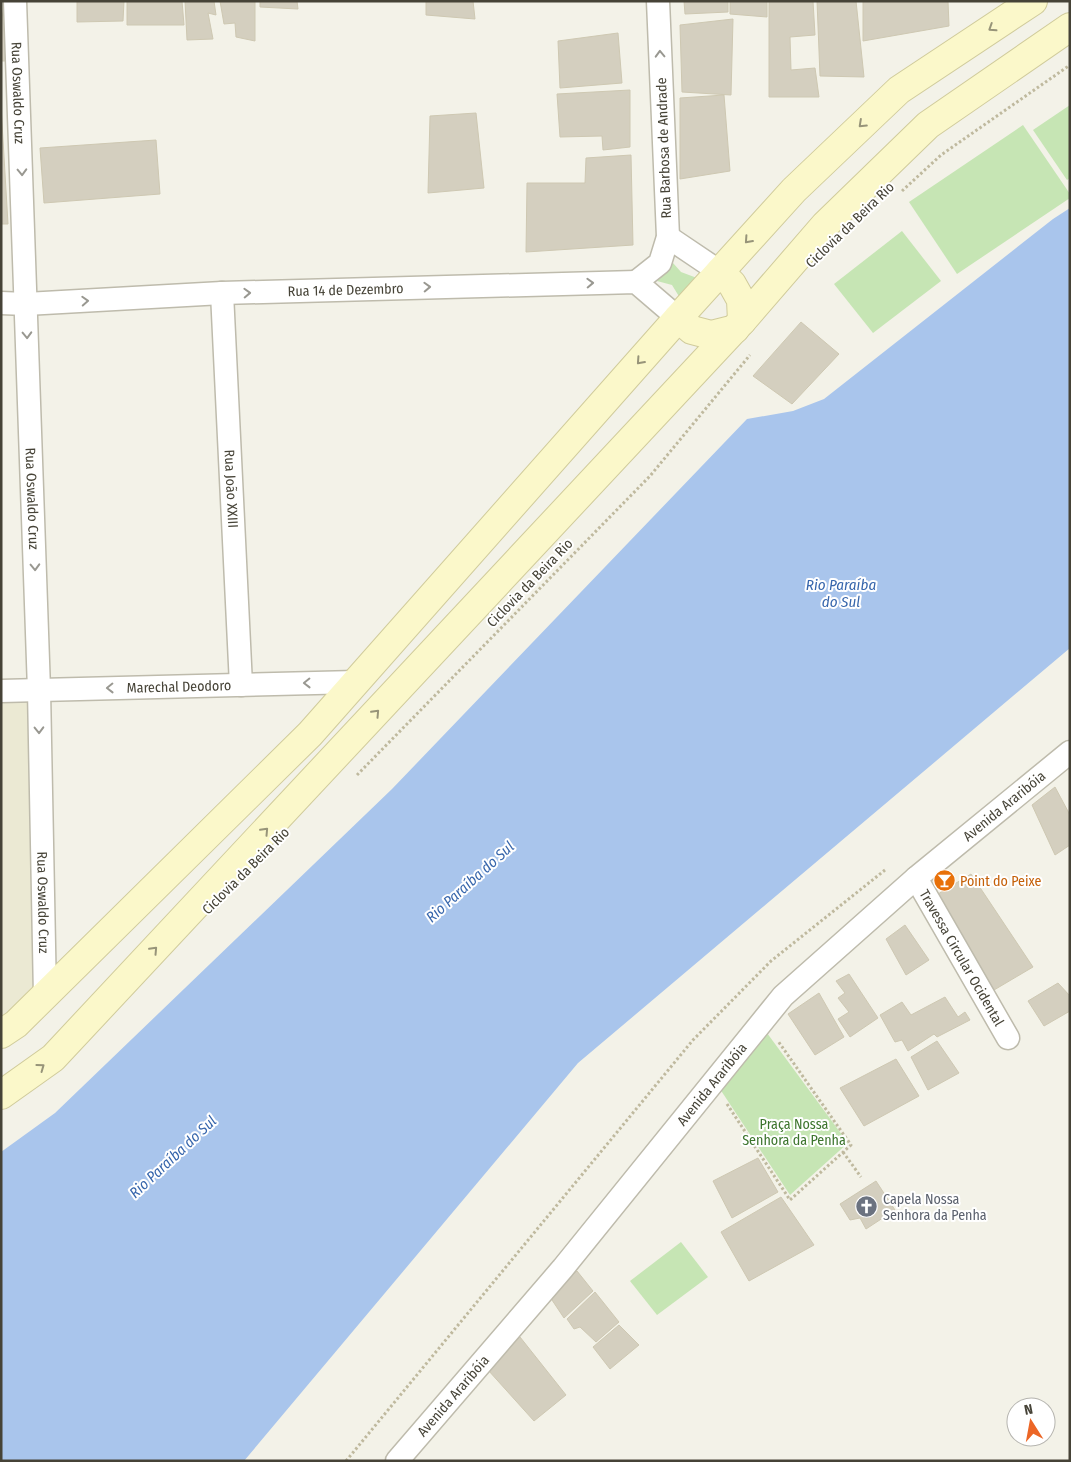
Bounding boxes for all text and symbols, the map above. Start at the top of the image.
one-way arrow [989,22,998,31]
street label: Rua Oswaldo Cruz [8,42,28,145]
one-way arrow [655,49,666,57]
street label: Rua Barbosa de Andrade [653,77,675,219]
one-way arrow [859,119,868,128]
one-way arrow [16,169,27,177]
street label: Ciclovia da Beira Rio [802,178,898,272]
one-way arrow [745,235,754,244]
one-way arrow [586,278,594,288]
street label: Rua 14 de Dezembro [287,280,404,300]
one-way arrow [423,282,431,293]
one-way arrow [243,287,251,298]
one-way arrow [81,295,89,306]
one-way arrow [22,332,32,339]
one-way arrow [637,355,645,364]
street label: Rua Oswaldo Cruz [22,447,43,550]
street label: Rua João XXIII [221,449,242,528]
street label: Ciclovia da Beira Rio [483,535,577,631]
one-way arrow [29,563,40,571]
water label: Rio Paraíba do Sul [806,576,876,611]
street label: Marechal Deodoro [126,677,231,696]
one-way arrow [303,678,310,688]
one-way arrow [105,683,113,693]
one-way arrow [370,709,379,718]
one-way arrow [34,726,45,734]
street label: Avenida Araribóia [959,767,1049,845]
street label: Ciclovia da Beira Rio [199,824,293,918]
one-way arrow [259,828,268,837]
water label: Rio Paraíba do Sul [422,838,518,926]
street label: Rua Oswaldo Cruz [34,851,53,954]
bar icon: Point do Peixe [932,869,956,893]
place label: Point do Peixe [960,873,1042,890]
street label: Travessa Circular Ocidental [916,887,1008,1029]
one-way arrow [148,947,157,956]
street label: Avenida Araribóia [673,1039,750,1129]
one-way arrow [35,1064,44,1072]
water label: Rio Paraíba do Sul [126,1112,220,1202]
park label: Praça Nossa Senhora da Penha [742,1116,846,1149]
place label: Capela Nossa Senhora da Penha [883,1191,987,1224]
church icon: Capela Nossa Senhora da Penha [855,1195,879,1219]
street label: Avenida Araribóia [414,1352,493,1440]
north arrow [1006,1397,1056,1447]
text: N [1023,1401,1034,1419]

